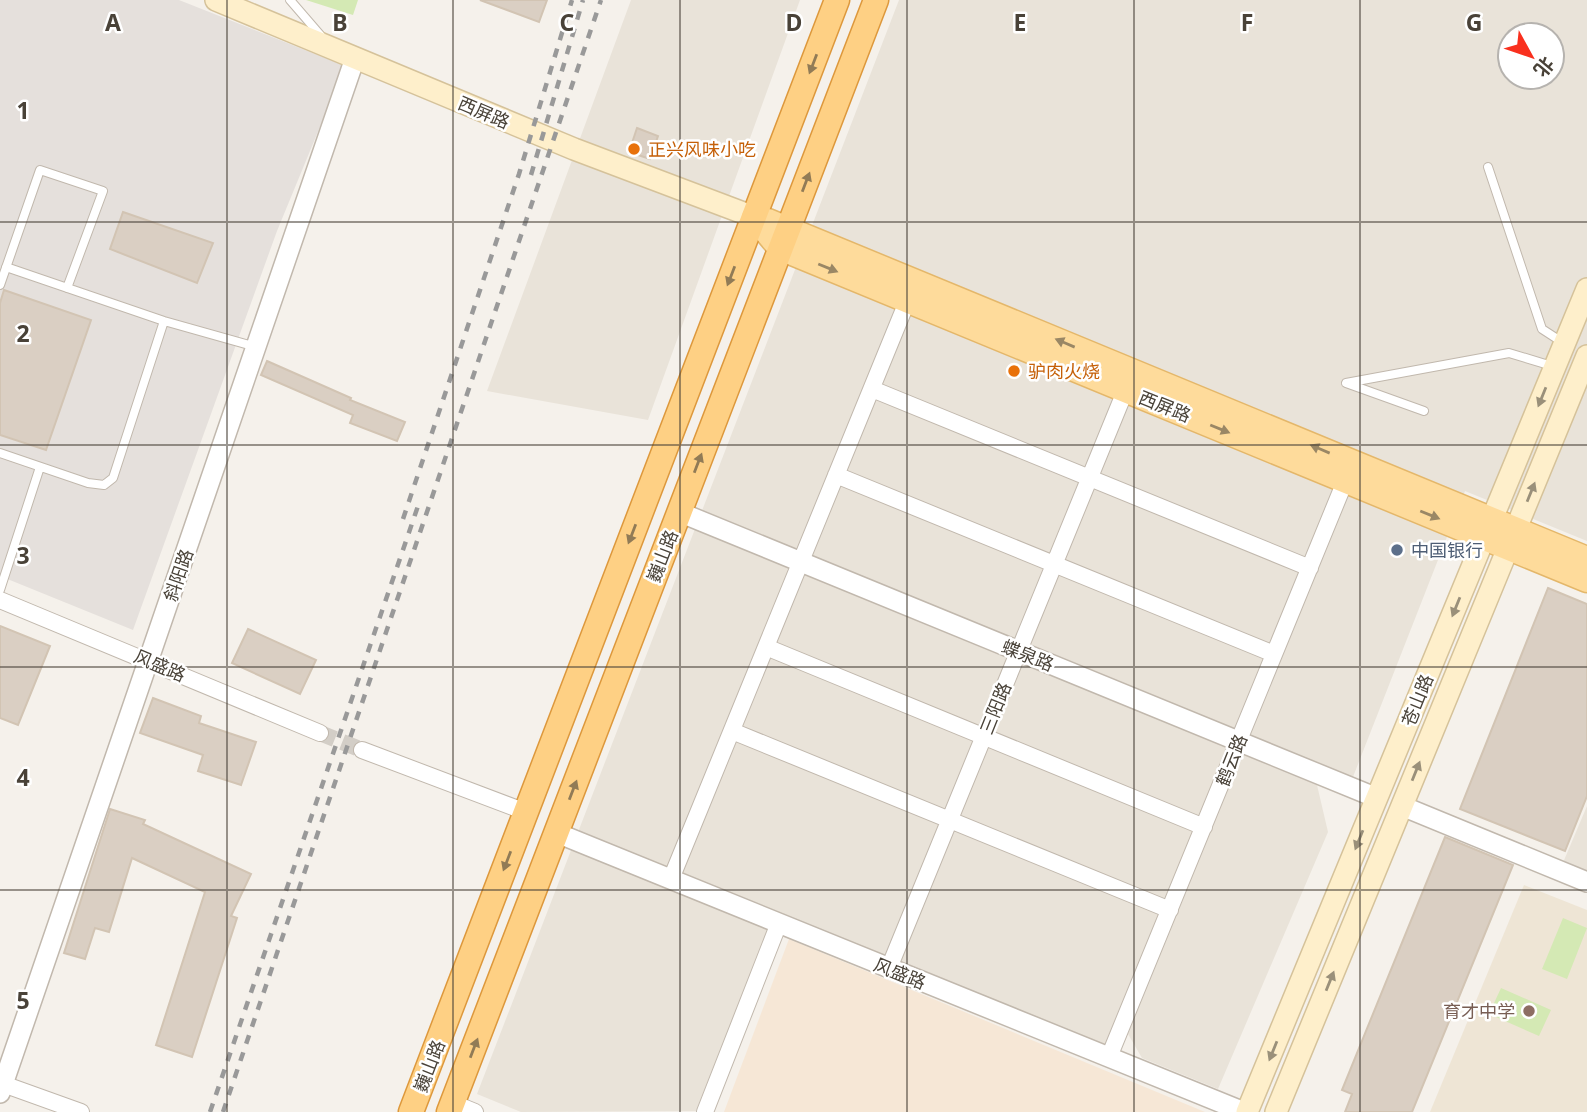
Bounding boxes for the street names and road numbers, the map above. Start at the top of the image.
street label: 西屏路 [454,90,514,134]
street label: 西屏路 [1135,385,1195,427]
street label: 巍山路 [641,526,683,586]
street label: 斜阳路 [158,546,198,604]
street label: 蝶泉路 [998,634,1058,676]
street label: 风盛路 [130,643,190,687]
street label: 苍山路 [1396,670,1438,730]
street label: 三阳路 [974,678,1016,738]
street label: 鹤云路 [1210,730,1252,790]
street label: 风盛路 [870,952,930,994]
street label: 巍山路 [408,1036,450,1096]

